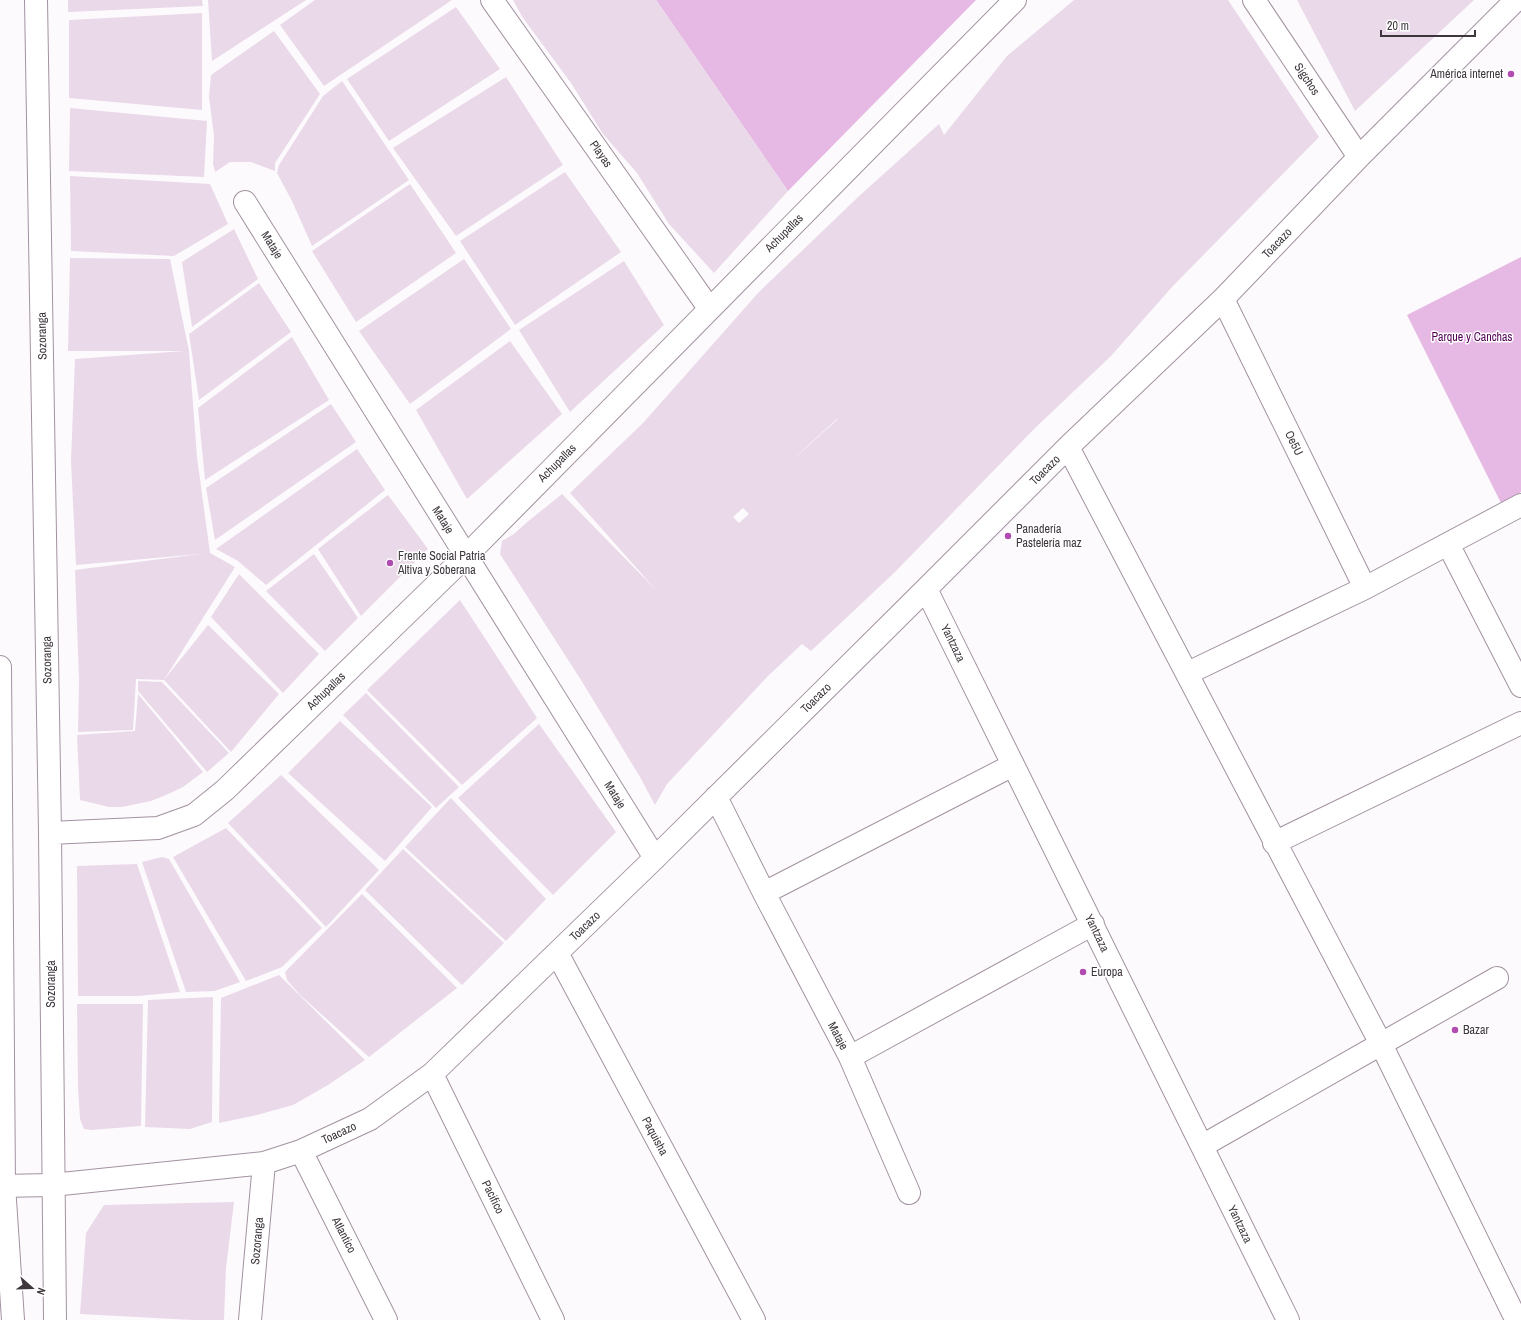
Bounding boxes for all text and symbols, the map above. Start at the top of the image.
scale bar [1381,12,1475,38]
text: 20 m [1387,18,1409,34]
street label: Sigchos [1290,60,1324,98]
place label: América internet [1429,66,1503,82]
marker: América internet [1506,69,1516,79]
street label: Playas [586,137,616,171]
street label: Achupallas [761,210,807,256]
street label: Toacazo [1259,224,1295,262]
street label: Mataje [257,228,287,262]
street label: Sozoranga [34,312,50,360]
park label: Parque y Canchas [1432,329,1513,345]
street label: Oe5U [1281,428,1307,458]
street label: Achupallas [534,440,580,486]
street label: Toacazo [1026,451,1064,489]
street label: Mataje [428,503,458,537]
place label: Panadería Pastelería maz [1016,521,1082,551]
marker: Panadería Pastelería maz [1003,531,1013,541]
place label: Frente Social Patria Altiva y Soberana [397,548,486,578]
marker: Frente Social Patria Altiva y Soberana [385,558,395,568]
street label: Yantzaza [937,621,969,665]
street label: Sozoranga [39,636,55,684]
street label: Achupallas [302,668,349,714]
street label: Toacazo [797,679,835,717]
street label: Mataje [600,778,630,812]
street label: Toacazo [566,908,604,944]
street label: Yantzaza [1081,911,1113,955]
street label: Sozoranga [43,960,59,1008]
place label: Europa [1091,964,1123,980]
marker: Europa [1078,967,1088,977]
street label: Mataje [824,1019,852,1053]
place label: Bazar [1463,1022,1489,1038]
marker: Bazar [1450,1025,1460,1035]
street label: Paquisha [638,1114,672,1159]
street label: Toacazo [319,1118,359,1148]
street label: Pacifico [478,1178,508,1216]
street label: Yantzaza [1224,1202,1256,1246]
street label: Atlantico [328,1213,360,1256]
street label: Sozoranga [247,1216,267,1265]
north arrow [12,1268,52,1308]
text: N [34,1286,49,1297]

